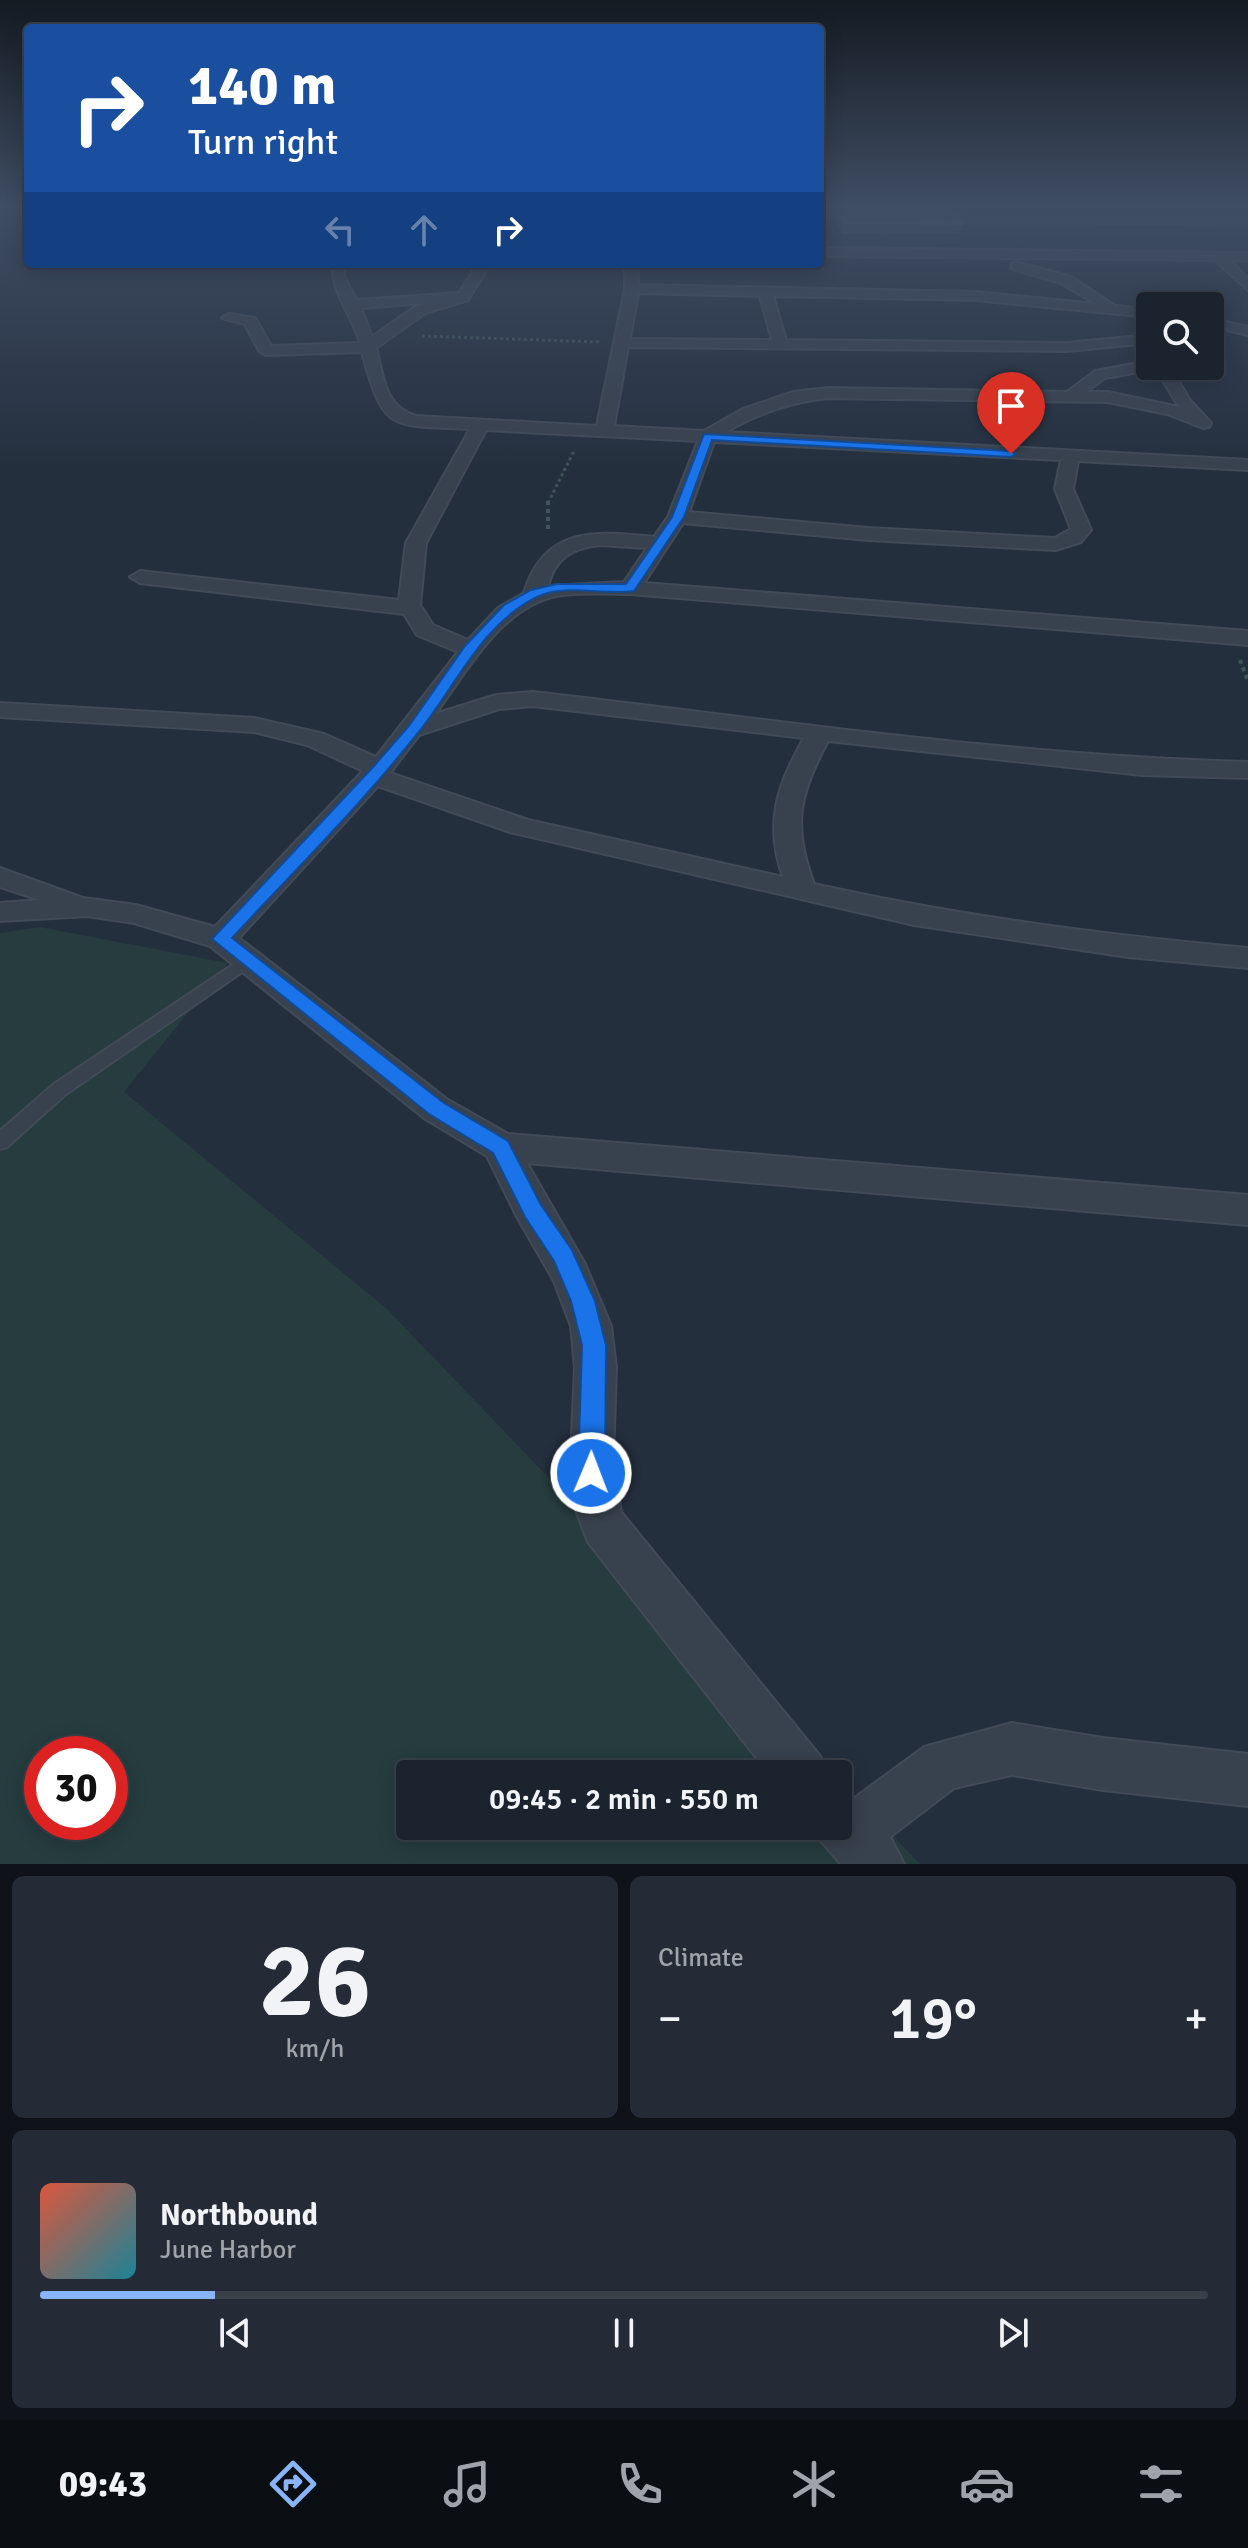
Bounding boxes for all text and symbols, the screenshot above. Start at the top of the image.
text: 140 m [188,51,336,120]
icon: right [56,56,160,160]
text: Turn right [188,120,338,165]
icon: left [318,208,362,252]
icon: ahead [402,208,446,252]
icon: right [486,208,530,252]
map controls [1136,292,1224,380]
button: search [1136,292,1224,380]
pin [977,372,1045,454]
icon: arrive [989,384,1033,428]
position arrow [549,1431,633,1515]
speed limit sign: 30 [24,1736,128,1840]
text: 09:45 · 2 min · 550 m [489,1781,759,1818]
text: 26 [259,1917,371,2045]
text: Climate [658,1942,744,1974]
text: 19° [889,1982,977,2056]
text: − [658,1992,682,2046]
text: + [1184,1992,1208,2046]
text: km/h [286,2033,344,2065]
text: Northbound [160,2197,318,2234]
text: June Harbor [160,2234,296,2266]
icon: previous [213,2311,257,2355]
icon: pause [602,2311,646,2355]
icon: next [991,2311,1035,2355]
icon: directions [265,2456,321,2512]
icon: music [439,2456,495,2512]
icon: phone [612,2456,668,2512]
icon: climate [786,2456,842,2512]
icon: car [959,2456,1015,2512]
icon: filters [1133,2456,1189,2512]
text: 09:43 [59,2462,147,2507]

